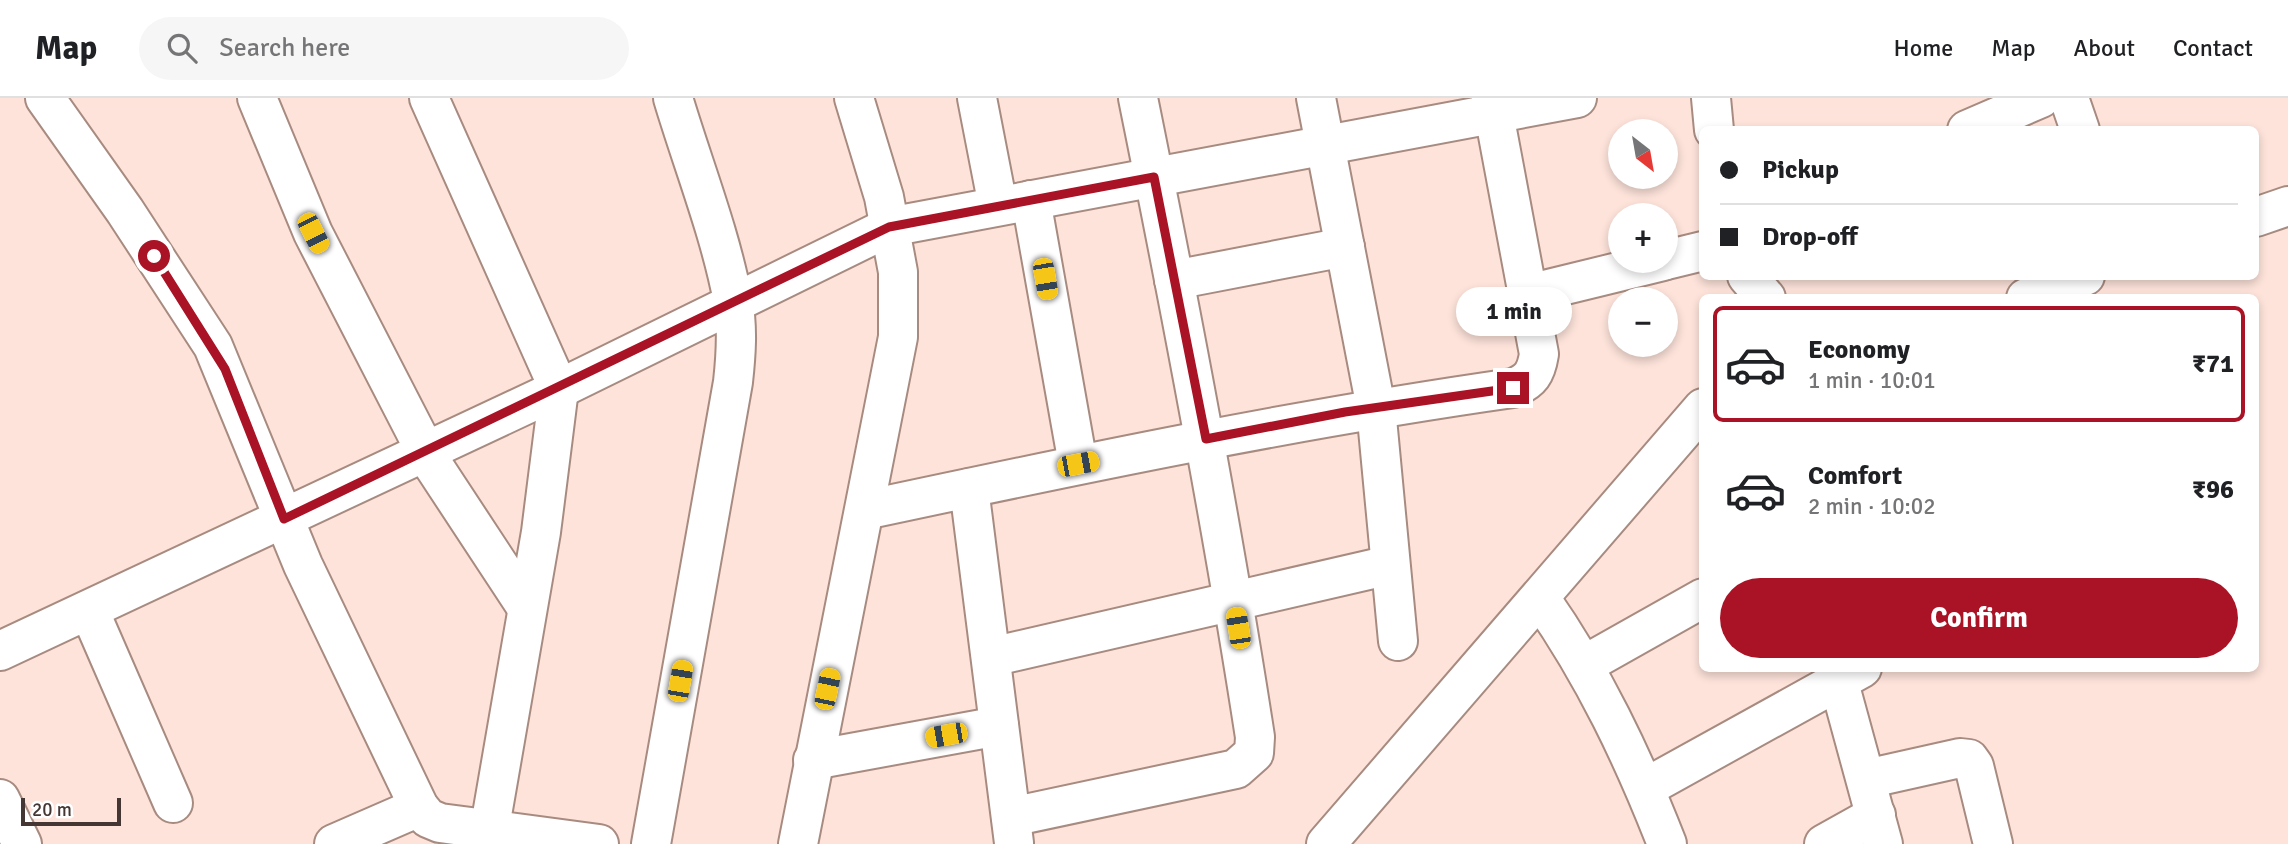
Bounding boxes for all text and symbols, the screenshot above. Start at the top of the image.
search box [139,17,629,80]
text: Map [35,28,97,69]
icon: search [163,29,201,67]
text: Search here [219,32,350,64]
text: Home [1893,33,1953,63]
text: Map [1991,33,2036,63]
text: About [2074,33,2135,63]
text: Contact [2173,33,2253,63]
north arrow [1608,119,1678,189]
map controls [1608,119,1678,357]
text: Pickup [1762,154,1839,186]
button: + [1608,203,1678,273]
car [295,210,332,256]
text: Drop-off [1762,221,1858,253]
route start [138,240,170,272]
car [1032,256,1059,302]
callout: 1 min [1455,286,1571,336]
button: − [1608,287,1678,357]
text: 1 min [1486,297,1542,326]
icon: car [1724,333,1787,396]
text: Economy [1808,334,1910,366]
text: ₹71 [2192,348,2234,380]
text: 1 min · 10:01 [1808,366,1936,395]
route end [1497,372,1529,404]
car [1056,450,1101,478]
icon: car [1724,459,1787,522]
text: Comfort [1808,460,1902,492]
text: ₹96 [2192,474,2234,506]
text: 2 min · 10:02 [1808,492,1936,521]
button: Confirm [1720,578,2238,658]
car [1225,606,1252,650]
car [667,658,694,704]
car [813,666,842,712]
car [924,721,969,749]
scale bar [21,795,121,827]
text: 20 m [32,798,72,822]

